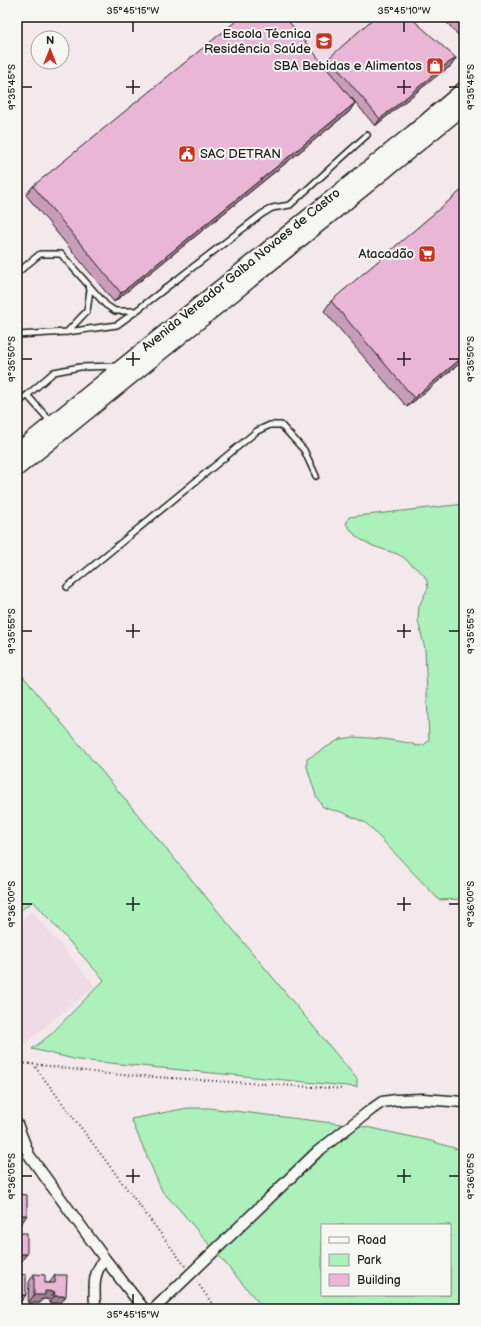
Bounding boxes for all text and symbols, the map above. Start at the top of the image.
text: 35°45'15"W [107,5,159,17]
text: 35°45'10"W [377,5,431,17]
place label: Escola Técnica Residência Saúde [204,26,311,57]
north arrow [30,30,70,70]
school or university icon: Escola Técnica Residência Saúde [314,31,334,51]
text: N [46,34,54,47]
shop icon: SBA Bebidas e Alimentos [425,56,445,76]
place label: SBA Bebidas e Alimentos [274,58,423,74]
text: 9°35'45"S [6,64,18,110]
text: 9°35'45"S [465,64,477,110]
public building icon: SAC DETRAN [177,144,197,164]
place label: SAC DETRAN [200,146,281,162]
street label: Avenida Vereador Galba Novaes de Castro [138,185,344,355]
supermarket icon: Atacadão [417,244,437,264]
place label: Atacadão [359,246,414,262]
text: 9°35'50"S [6,336,18,382]
text: 9°35'50"S [465,336,477,382]
text: 9°35'55"S [6,608,18,654]
text: 9°35'55"S [465,608,477,654]
text: 9°36'00"S [6,881,18,927]
text: 9°36'00"S [465,881,477,927]
text: 9°36'05"S [6,1153,18,1199]
text: 9°36'05"S [465,1153,477,1199]
legend [321,1224,451,1296]
text: Road [357,1233,386,1248]
text: Park [357,1253,381,1268]
text: Building [357,1273,401,1288]
text: 35°45'15"W [107,1309,159,1321]

